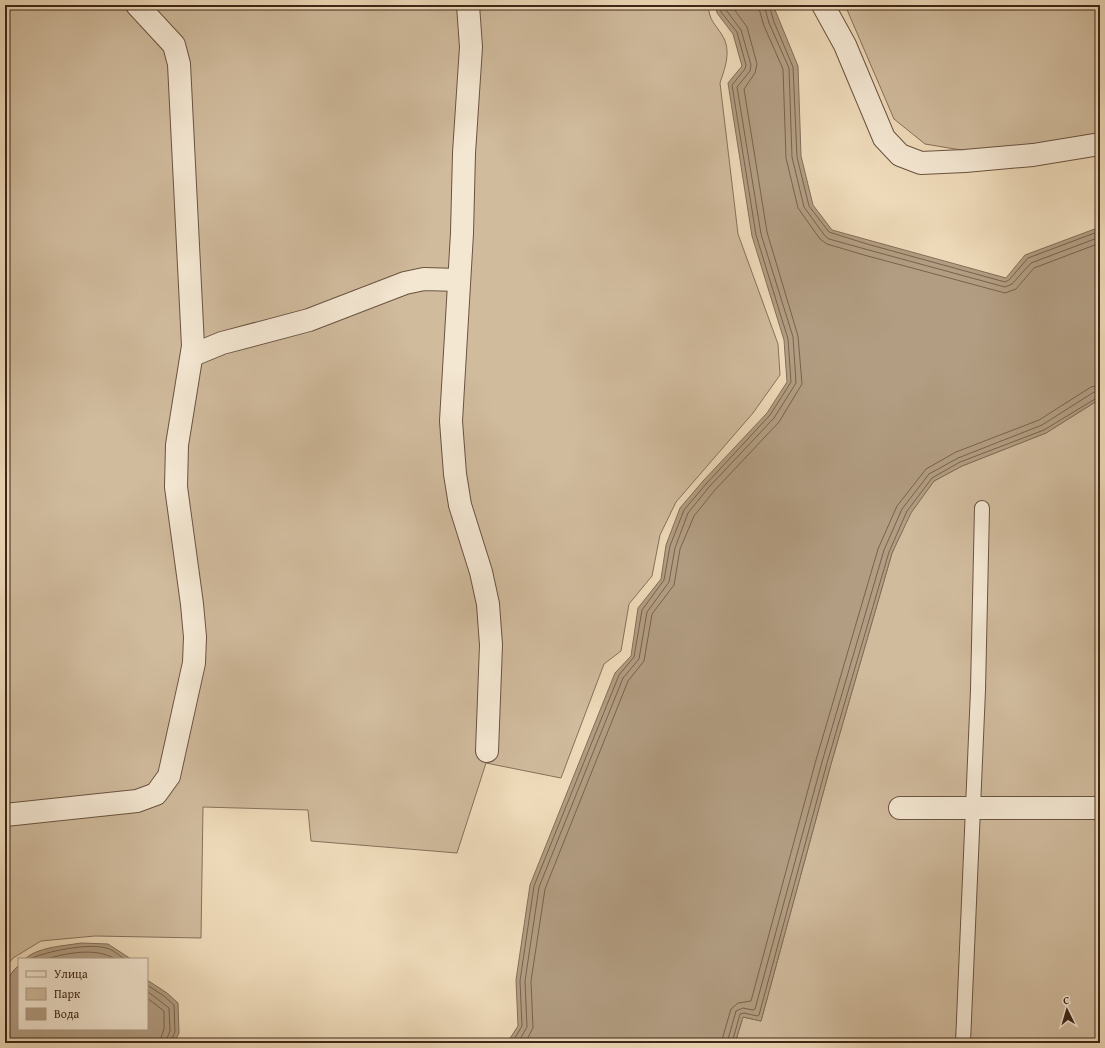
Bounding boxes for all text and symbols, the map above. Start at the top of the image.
legend [18,958,148,1030]
text: Улица [54,965,88,982]
text: Парк [54,985,81,1002]
north arrow [1047,990,1087,1030]
text: С [1062,992,1070,1008]
text: Вода [54,1005,79,1022]

